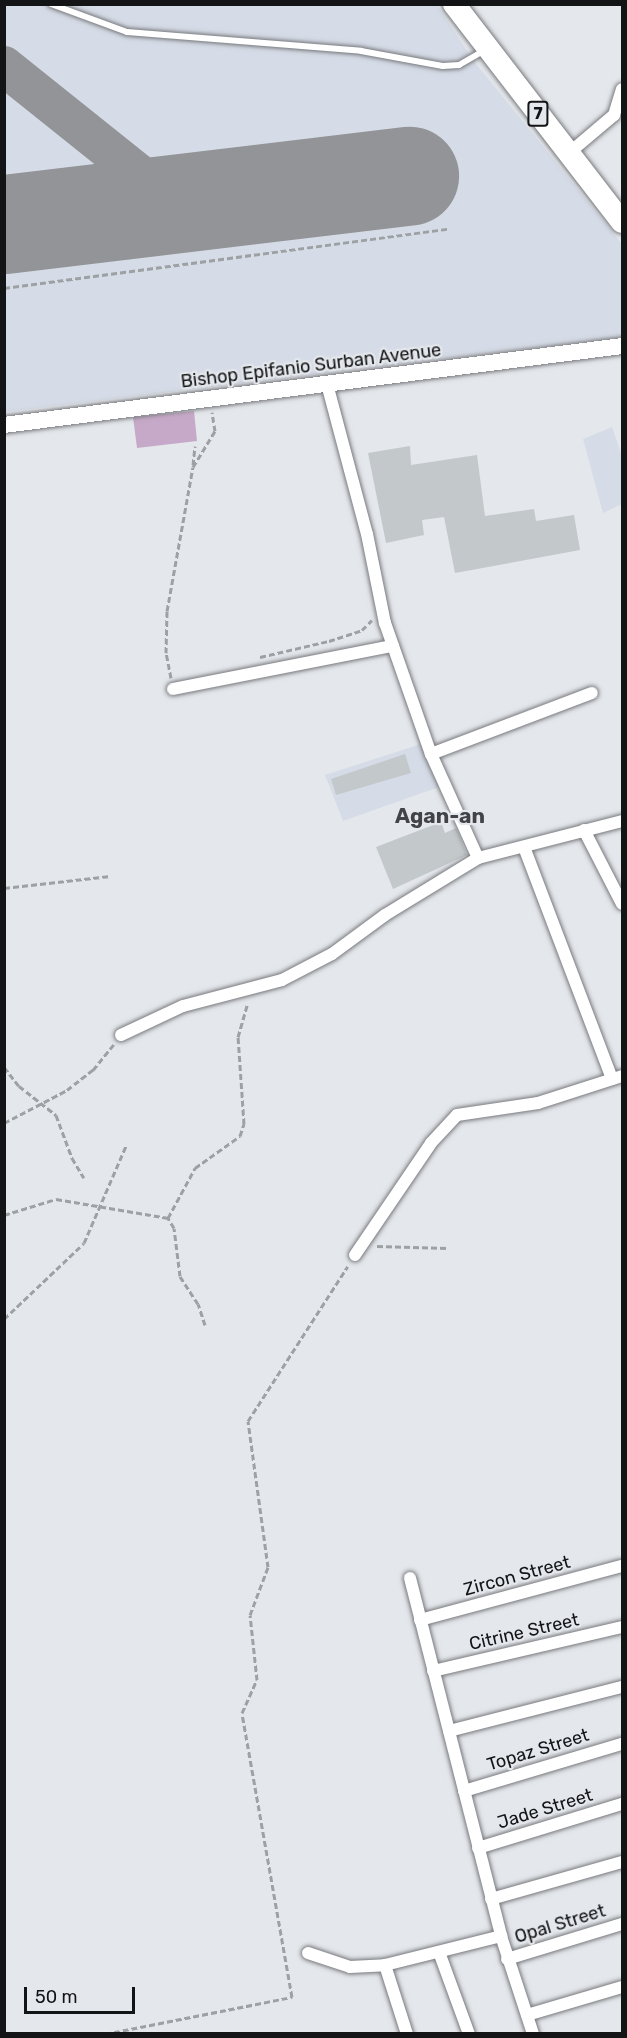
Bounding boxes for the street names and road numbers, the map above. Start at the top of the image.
road number: 7 [526,101,550,127]
street label: Bishop Epifanio Surban Avenue [179,339,443,393]
street label: Zircon Street [461,1551,573,1601]
street label: Citrine Street [467,1609,581,1655]
street label: Topaz Street [484,1724,592,1776]
street label: Jade Street [495,1784,595,1834]
street label: Opal Street [512,1900,608,1948]

